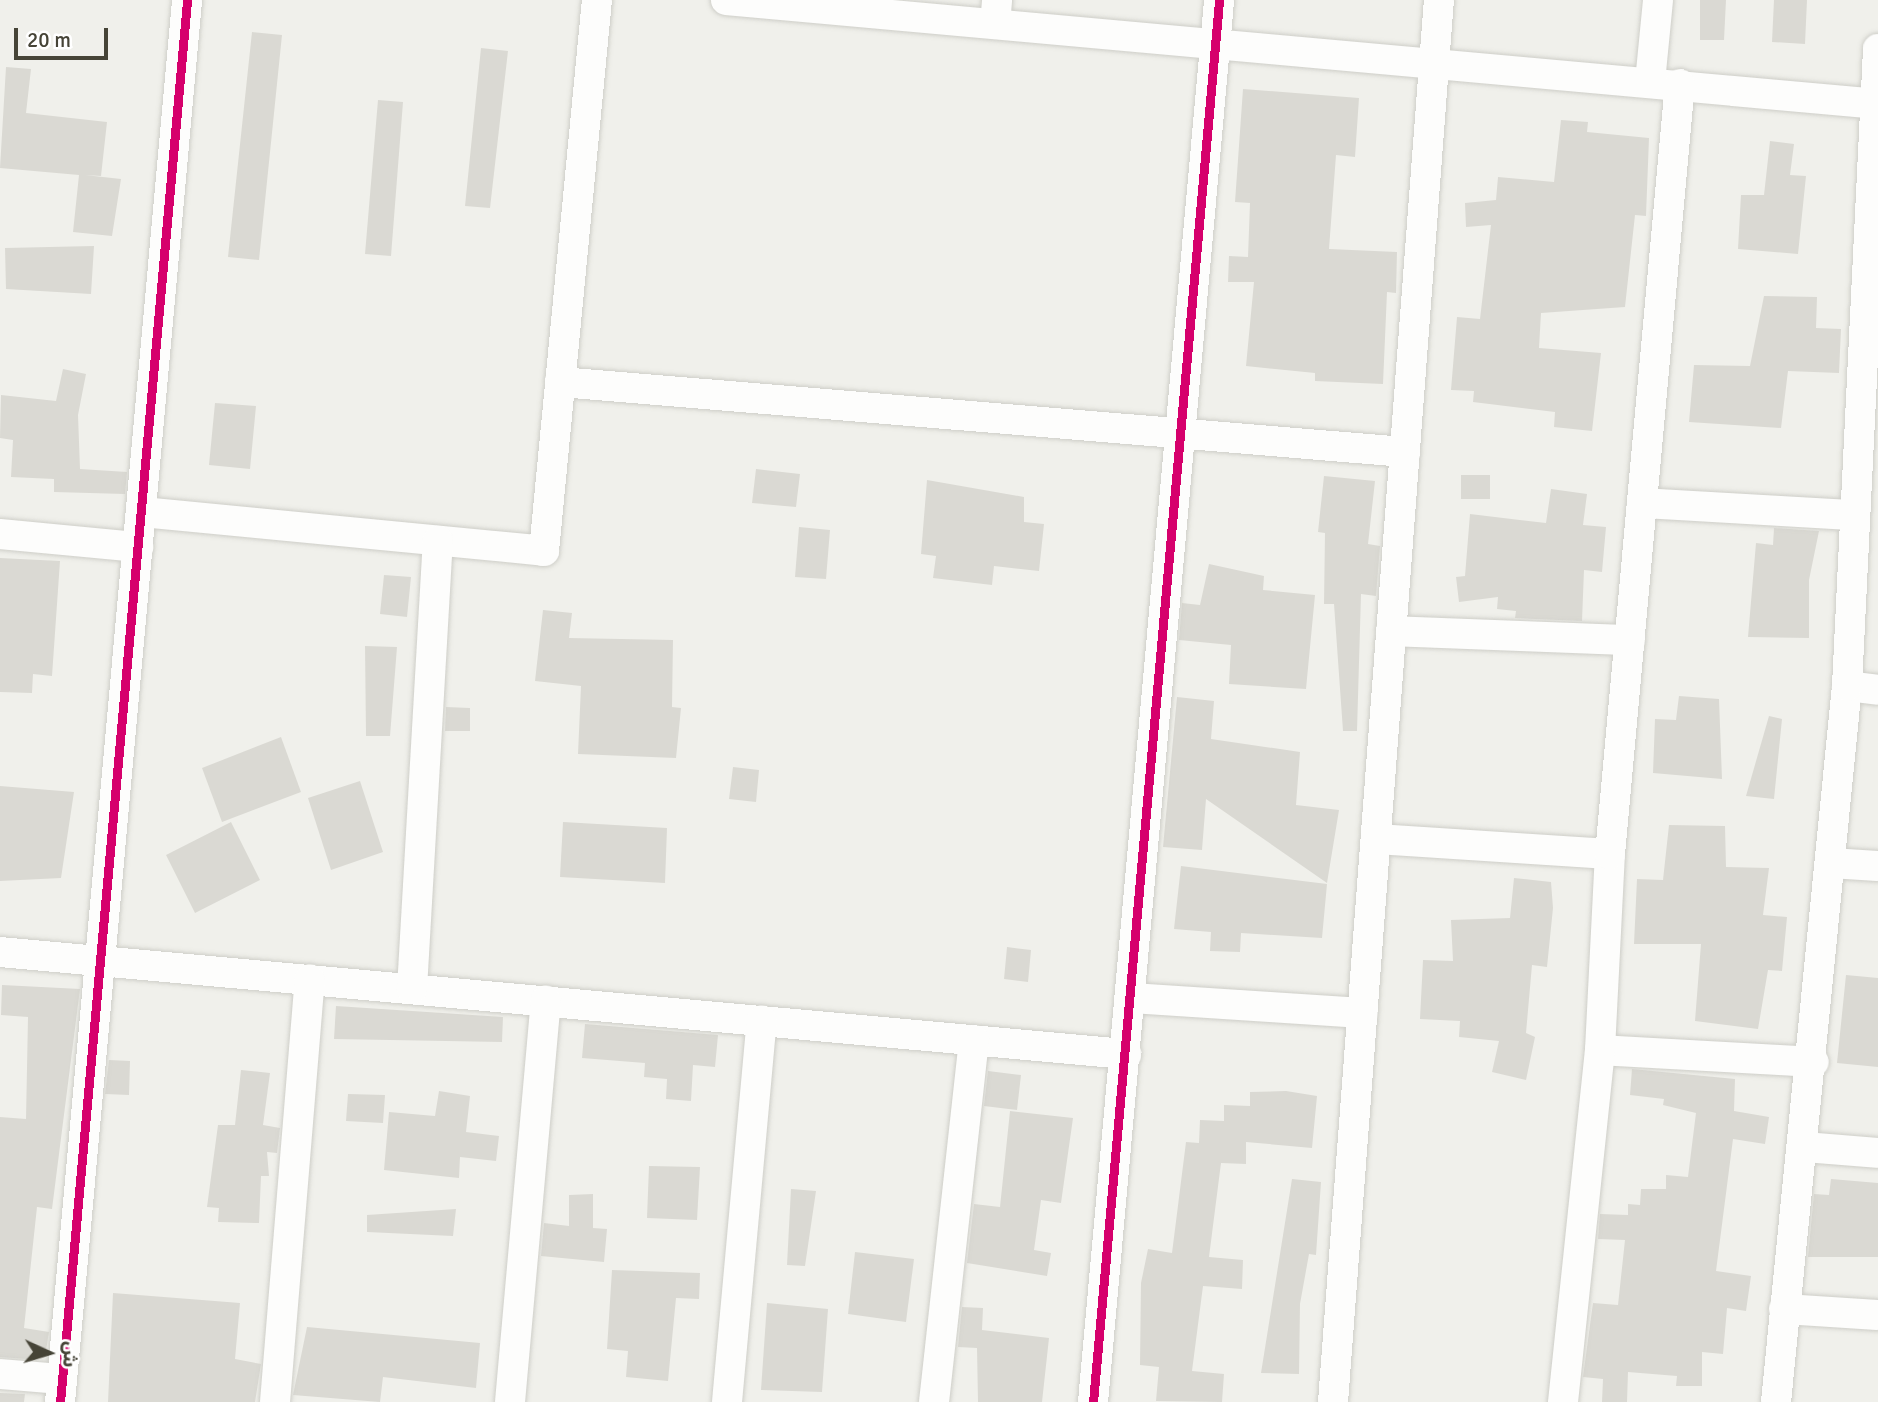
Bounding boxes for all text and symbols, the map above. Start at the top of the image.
scale bar [18,14,112,58]
text: 20 m [27,27,71,53]
north arrow [14,1318,84,1388]
text: ش [57,1341,83,1368]

